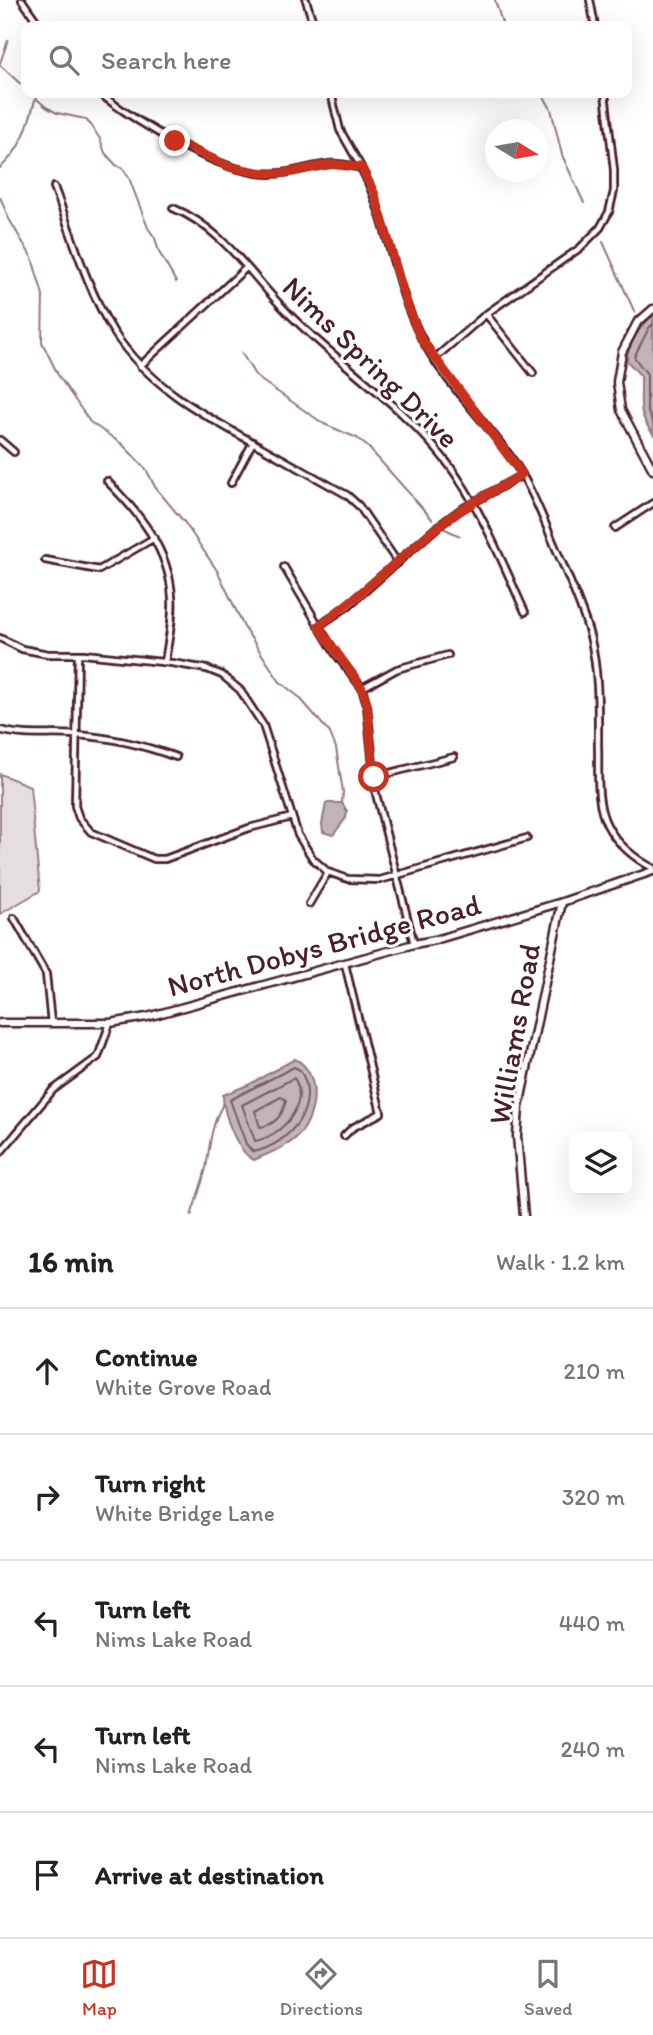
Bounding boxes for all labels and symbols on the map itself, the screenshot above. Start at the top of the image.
north arrow [485,119,548,182]
route end [159,125,190,156]
street label: Nims Spring Drive [275,268,467,456]
route start [358,761,389,792]
street label: North Dobys Bridge Road [163,885,485,1005]
street label: Williams Road [480,941,548,1127]

